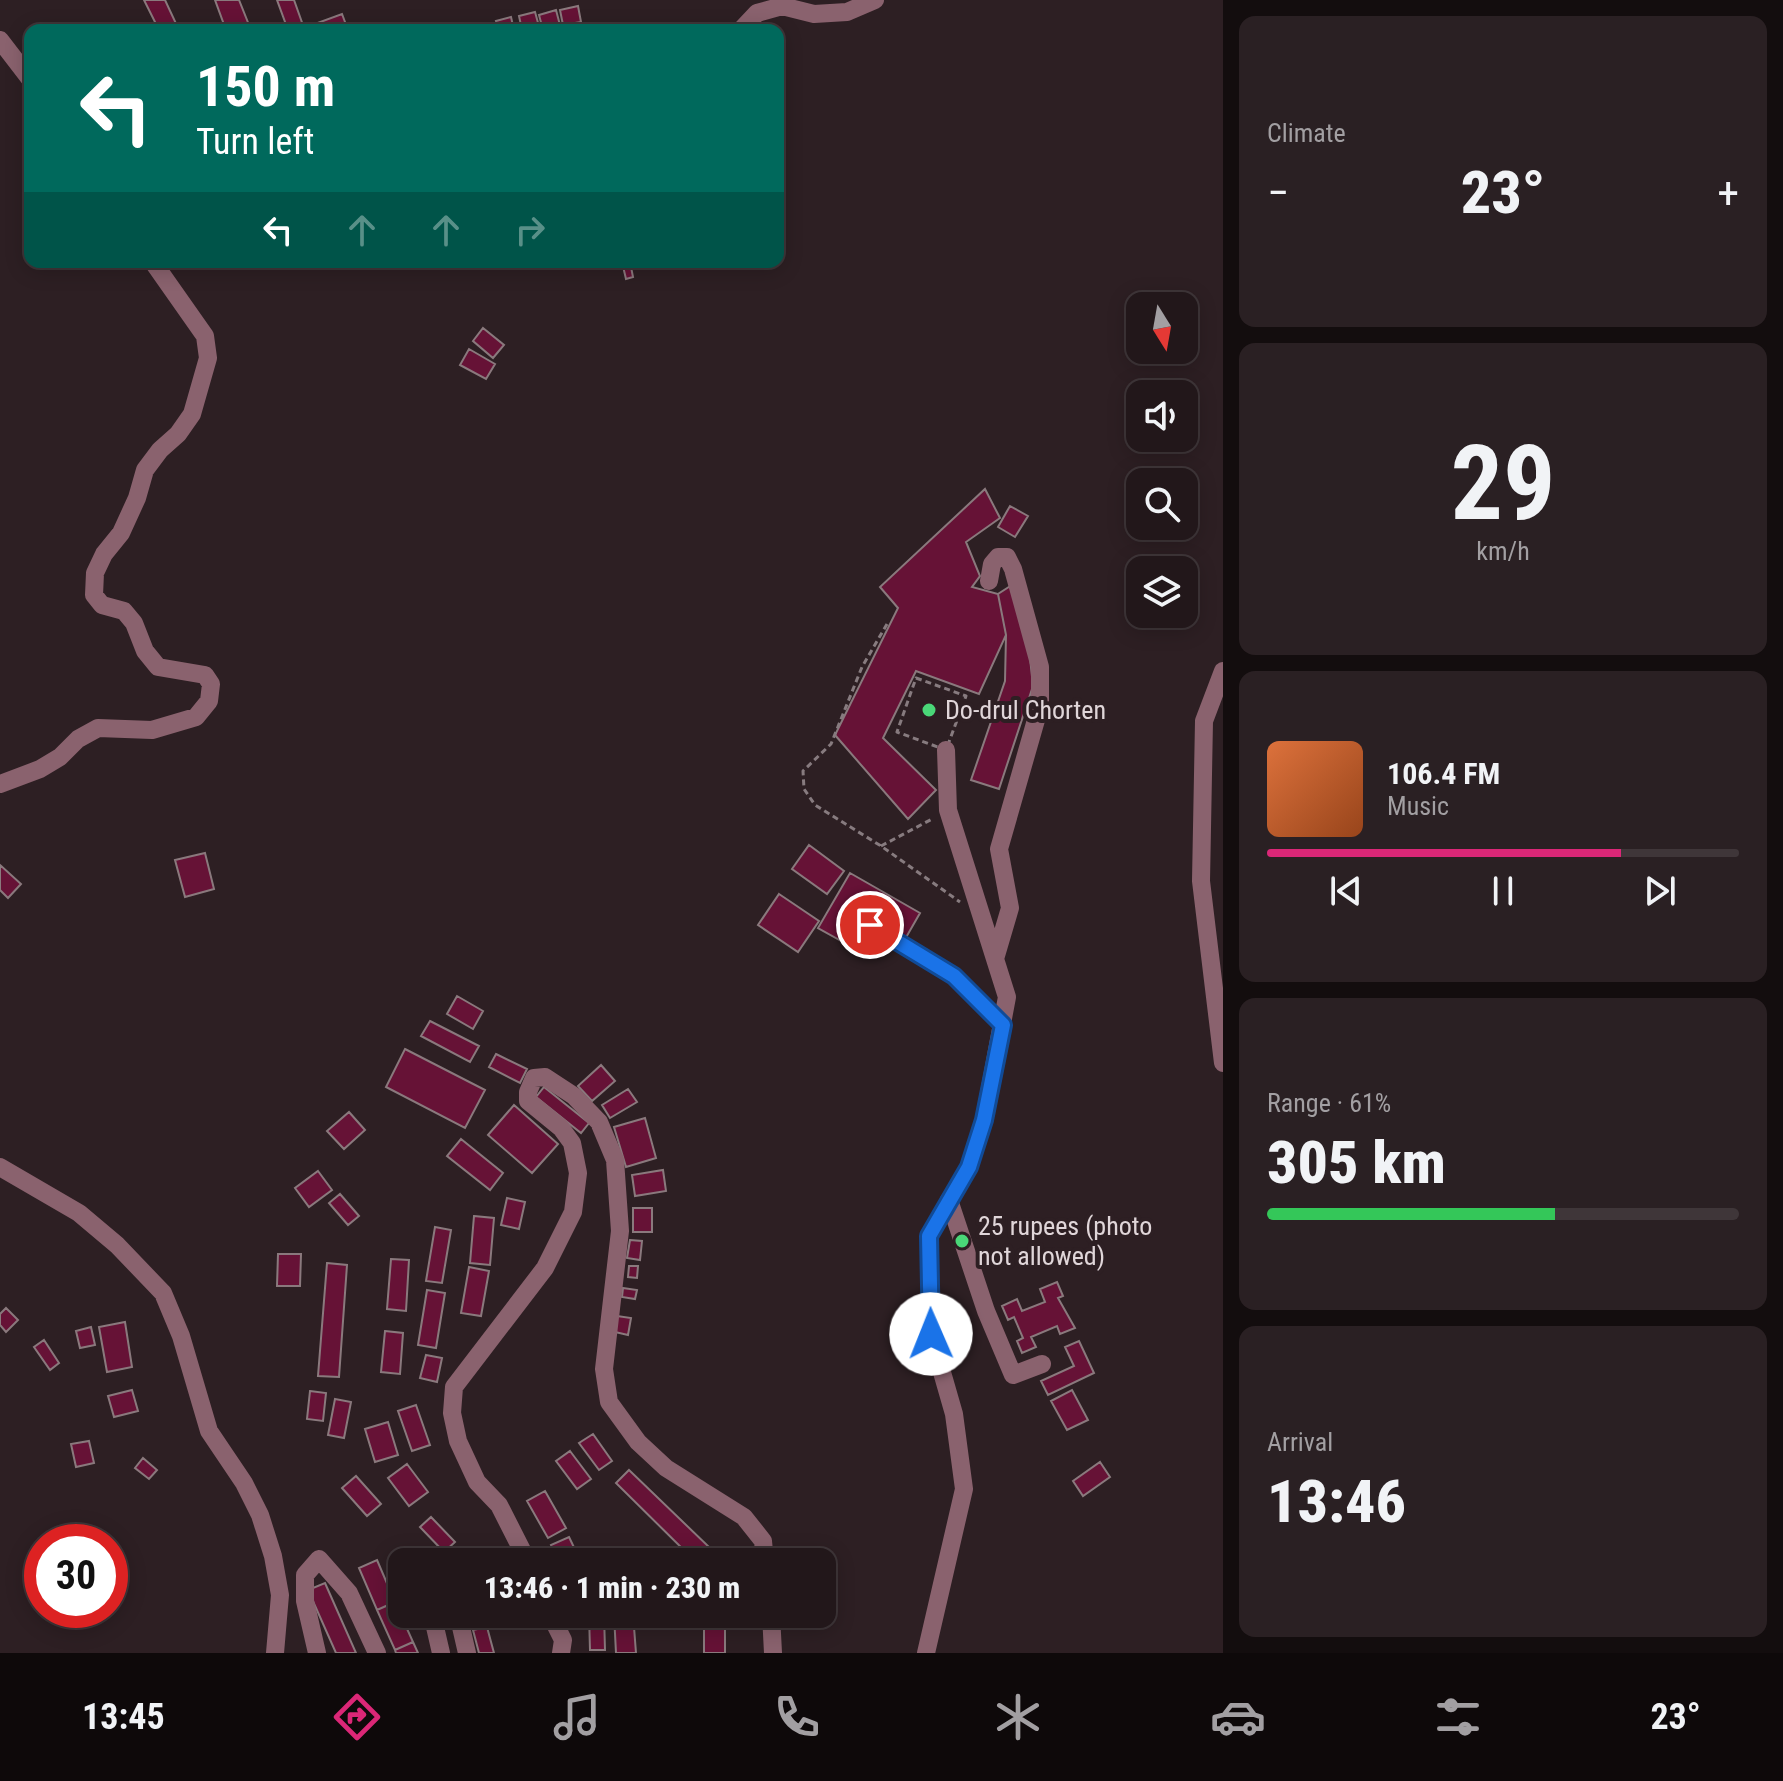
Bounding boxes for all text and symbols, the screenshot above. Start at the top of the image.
text: 150 m [196,54,335,120]
icon: left [64,56,168,160]
text: Climate [1267,118,1346,148]
text: Turn left [196,121,314,163]
text: 23° [1461,157,1545,228]
text: − [1267,167,1289,219]
text: + [1717,167,1739,219]
icon: left [256,208,300,252]
icon: ahead [340,208,384,252]
icon: ahead [424,208,468,252]
icon: right [508,208,552,252]
north arrow [1126,292,1198,364]
map controls [1126,292,1198,628]
button: sound [1126,380,1198,452]
text: 29 [1450,423,1556,544]
button: search [1126,468,1198,540]
text: km/h [1476,536,1530,566]
button: layers [1126,556,1198,628]
place label: Do-drul Chorten [945,695,1106,725]
marker: Do-drul Chorten [920,701,938,719]
text: 106.4 FM [1387,756,1500,791]
text: Music [1387,791,1449,821]
icon: previous [1324,869,1368,913]
icon: pause [1481,869,1525,913]
icon: next [1638,869,1682,913]
pin [836,891,904,959]
icon: arrive [848,903,892,947]
text: Range · 61% [1267,1088,1391,1118]
text: 305 km [1267,1127,1446,1198]
place label: 25 rupees (photo not allowed) [978,1211,1152,1271]
marker: 25 rupees (photo not allowed) [953,1232,971,1250]
position arrow [889,1292,973,1376]
text: Arrival [1267,1427,1333,1457]
text: 13:46 [1267,1466,1406,1537]
speed limit sign: 30 [24,1524,128,1628]
text: 13:46 · 1 min · 230 m [484,1570,740,1605]
icon: directions [329,1689,385,1745]
icon: music [549,1689,605,1745]
icon: phone [769,1689,825,1745]
icon: climate [990,1689,1046,1745]
icon: car [1210,1689,1266,1745]
icon: filters [1430,1689,1486,1745]
text: 13:45 [82,1696,165,1738]
text: 23° [1650,1696,1701,1738]

